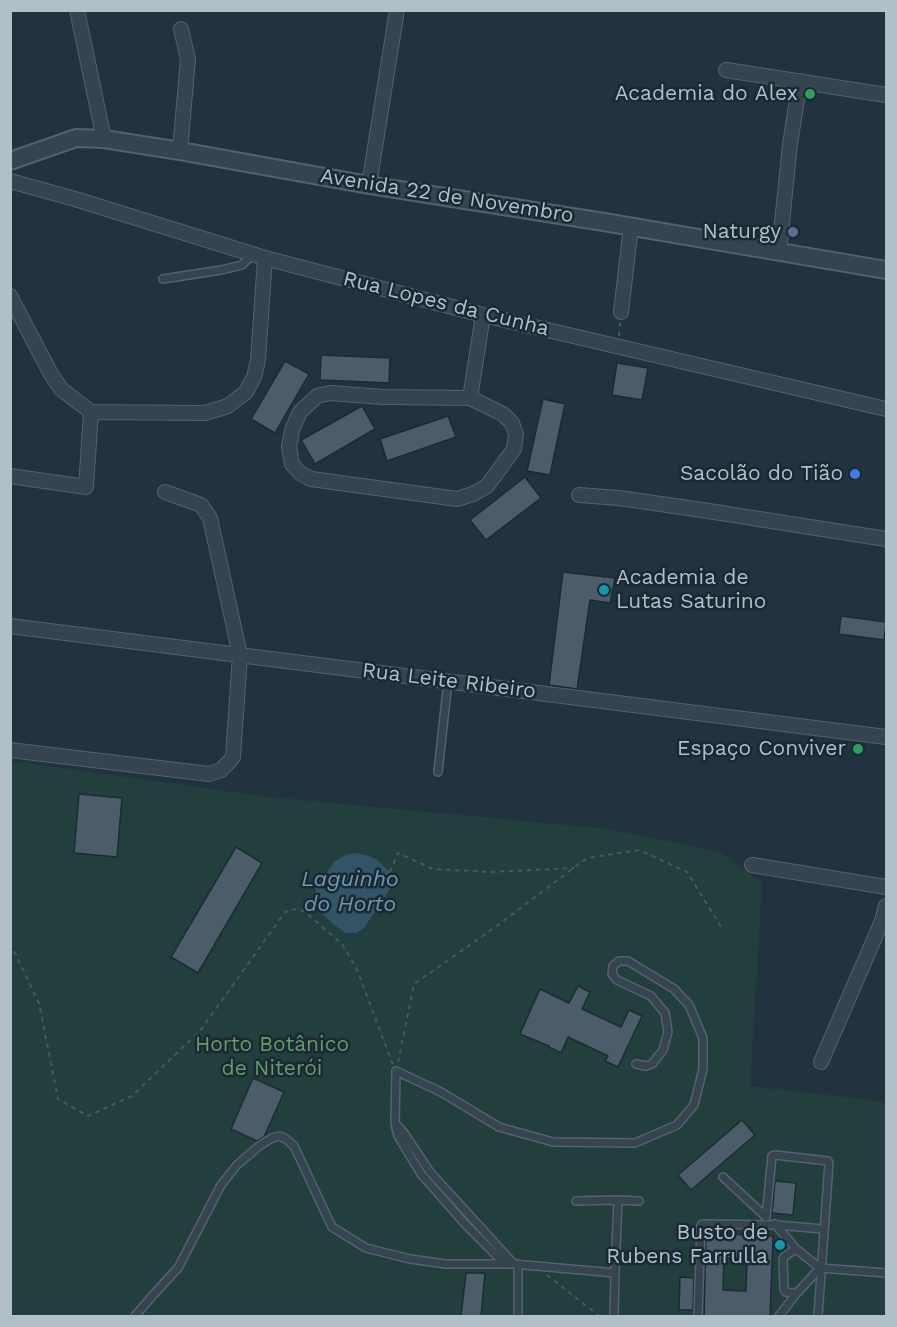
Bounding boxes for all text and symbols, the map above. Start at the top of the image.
place label: Academia do Alex [615,81,798,107]
marker: Academia do Alex [803,87,817,101]
street label: Avenida 22 de Novembro [319,164,575,228]
place label: Naturgy [702,219,781,245]
marker: Naturgy [786,225,800,239]
street label: Rua Lopes da Cunha [340,266,552,342]
place label: Sacolão do Tião [680,461,843,487]
marker: Sacolão do Tião [848,467,862,481]
place label: Academia de Lutas Saturino [616,565,766,615]
marker: Academia de Lutas Saturino [597,583,611,597]
street label: Rua Leite Ribeiro [361,658,537,704]
place label: Espaço Conviver [677,736,846,762]
marker: Espaço Conviver [851,742,865,756]
water label: Laguinho do Horto [301,867,399,918]
park label: Horto Botânico de Niterói [195,1032,349,1082]
place label: Busto de Rubens Farrulla [606,1220,768,1270]
marker: Busto de Rubens Farrulla [773,1238,787,1252]

